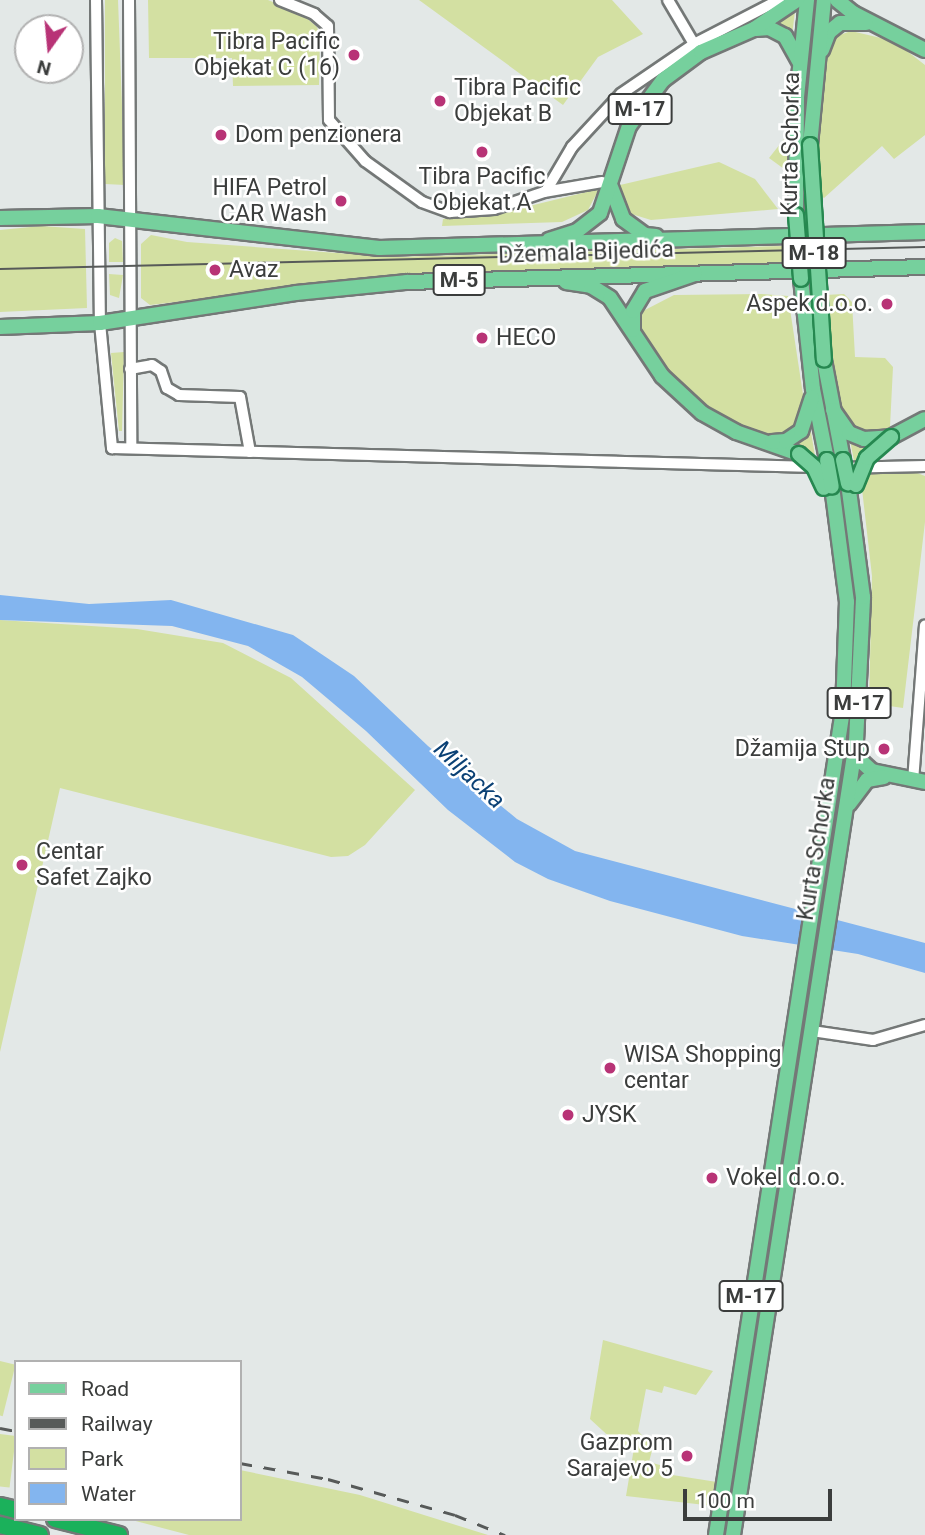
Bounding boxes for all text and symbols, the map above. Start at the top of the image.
north arrow [14,14,84,84]
place label: Tibra Pacific Objekat C (16) [194,28,340,82]
marker: Tibra Pacific Objekat C (16) [346,47,362,63]
text: N [35,55,53,81]
street label: Kurta Schorka [776,72,806,216]
place label: Tibra Pacific Objekat B [454,74,581,128]
road number: M-17 [607,92,673,126]
marker: Tibra Pacific Objekat B [432,93,448,109]
place label: Dom penzionera [235,121,402,149]
marker: Dom penzionera [213,127,229,143]
marker: Tibra Pacific Objekat A [474,144,490,160]
place label: Tibra Pacific Objekat A [418,163,546,217]
place label: HIFA Petrol CAR Wash [212,174,327,228]
marker: HIFA Petrol CAR Wash [333,193,349,209]
street label: Džemala Bijedića [498,236,674,270]
road number: M-18 [781,236,847,270]
place label: Avaz [229,256,278,284]
marker: Avaz [207,262,223,278]
road number: M-5 [431,262,487,298]
place label: Aspek d.o.o. [746,290,873,318]
marker: Aspek d.o.o. [879,296,895,312]
place label: HECO [496,324,556,352]
marker: HECO [474,330,490,346]
road number: M-17 [826,686,892,720]
water label: Miljacka [428,735,510,815]
place label: Džamija Stup [735,735,870,763]
marker: Džamija Stup [876,741,892,757]
street label: Kurta Schorka [792,776,842,922]
place label: Centar Safet Zajko [36,838,152,892]
marker: Centar Safet Zajko [14,857,30,873]
place label: WISA Shopping centar [624,1041,782,1095]
marker: WISA Shopping centar [602,1060,618,1076]
place label: JYSK [582,1101,636,1129]
marker: JYSK [560,1107,576,1123]
place label: Vokel d.o.o. [726,1164,846,1192]
marker: Vokel d.o.o. [704,1170,720,1186]
road number: M-17 [718,1278,784,1314]
legend [14,1360,242,1521]
text: Road [81,1377,129,1401]
text: Railway [81,1412,153,1436]
place label: Gazprom Sarajevo 5 [567,1429,673,1483]
text: Park [81,1447,123,1471]
marker: Gazprom Sarajevo 5 [679,1448,695,1464]
scale bar [687,1476,836,1520]
text: Water [81,1482,136,1506]
text: 100 m [696,1489,755,1513]

